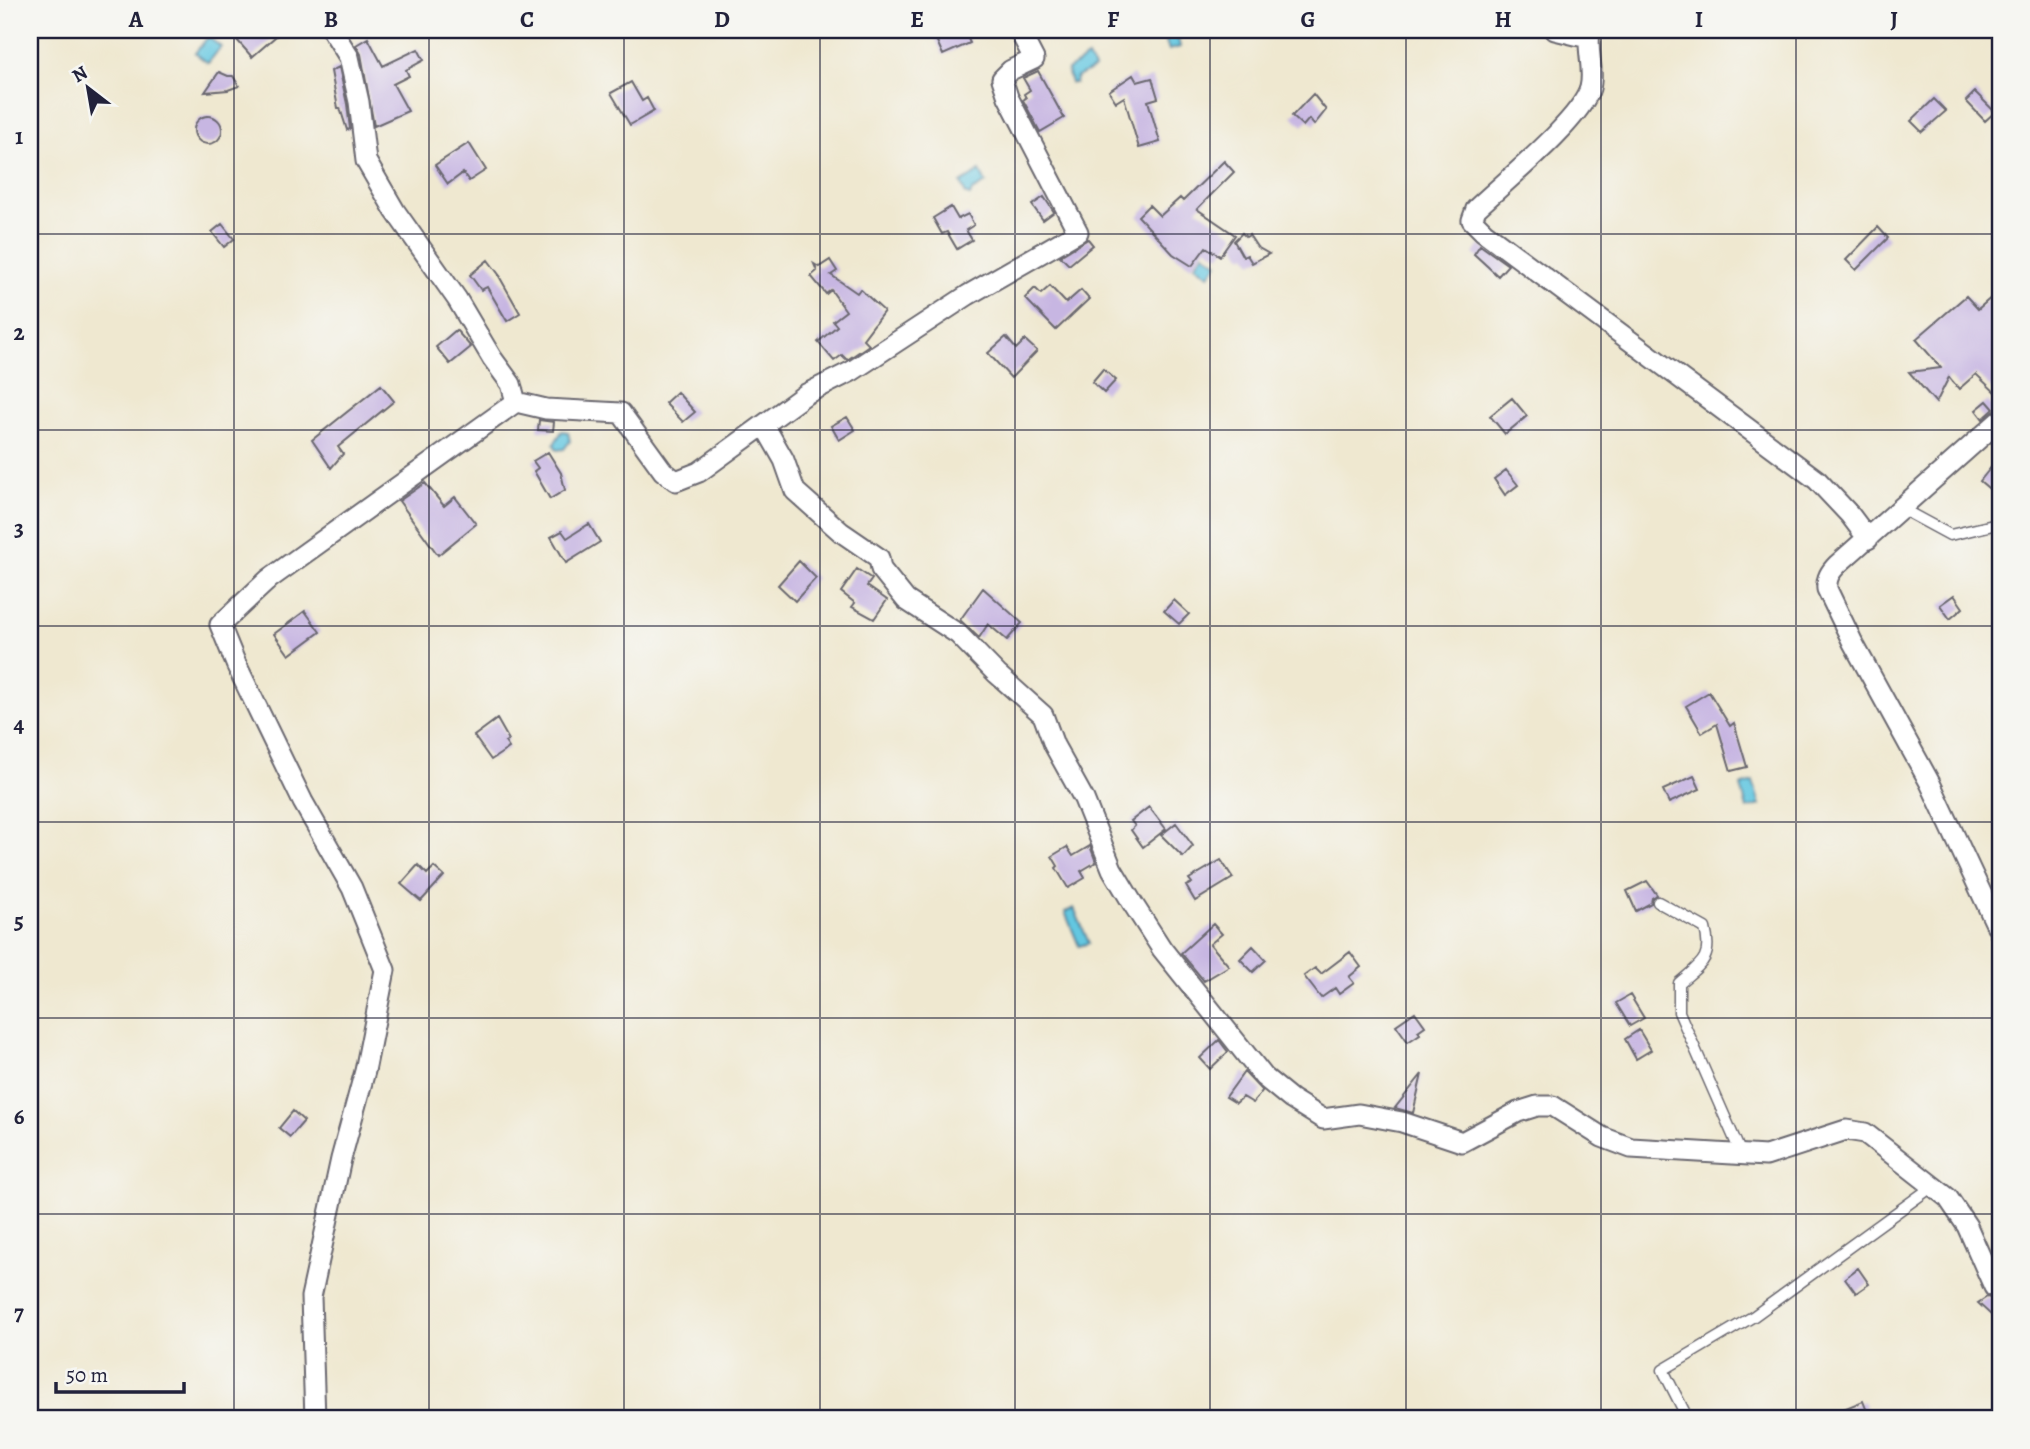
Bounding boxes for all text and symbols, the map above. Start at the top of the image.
text: A [128,4,144,35]
text: B [324,4,338,35]
text: C [520,4,534,35]
text: D [714,4,730,35]
text: E [910,4,924,35]
text: F [1107,4,1120,35]
text: G [1300,4,1316,35]
text: H [1494,4,1512,35]
text: I [1695,4,1703,35]
text: J [1890,4,1898,35]
north arrow [52,52,122,122]
text: N [67,59,93,89]
text: 1 [15,121,23,152]
text: 2 [13,317,25,348]
text: 3 [14,513,24,544]
text: 4 [14,709,25,740]
text: 5 [14,905,24,936]
text: 6 [14,1101,25,1132]
text: 7 [14,1297,24,1328]
scale bar [56,1351,184,1395]
text: 50 m [66,1361,108,1389]

